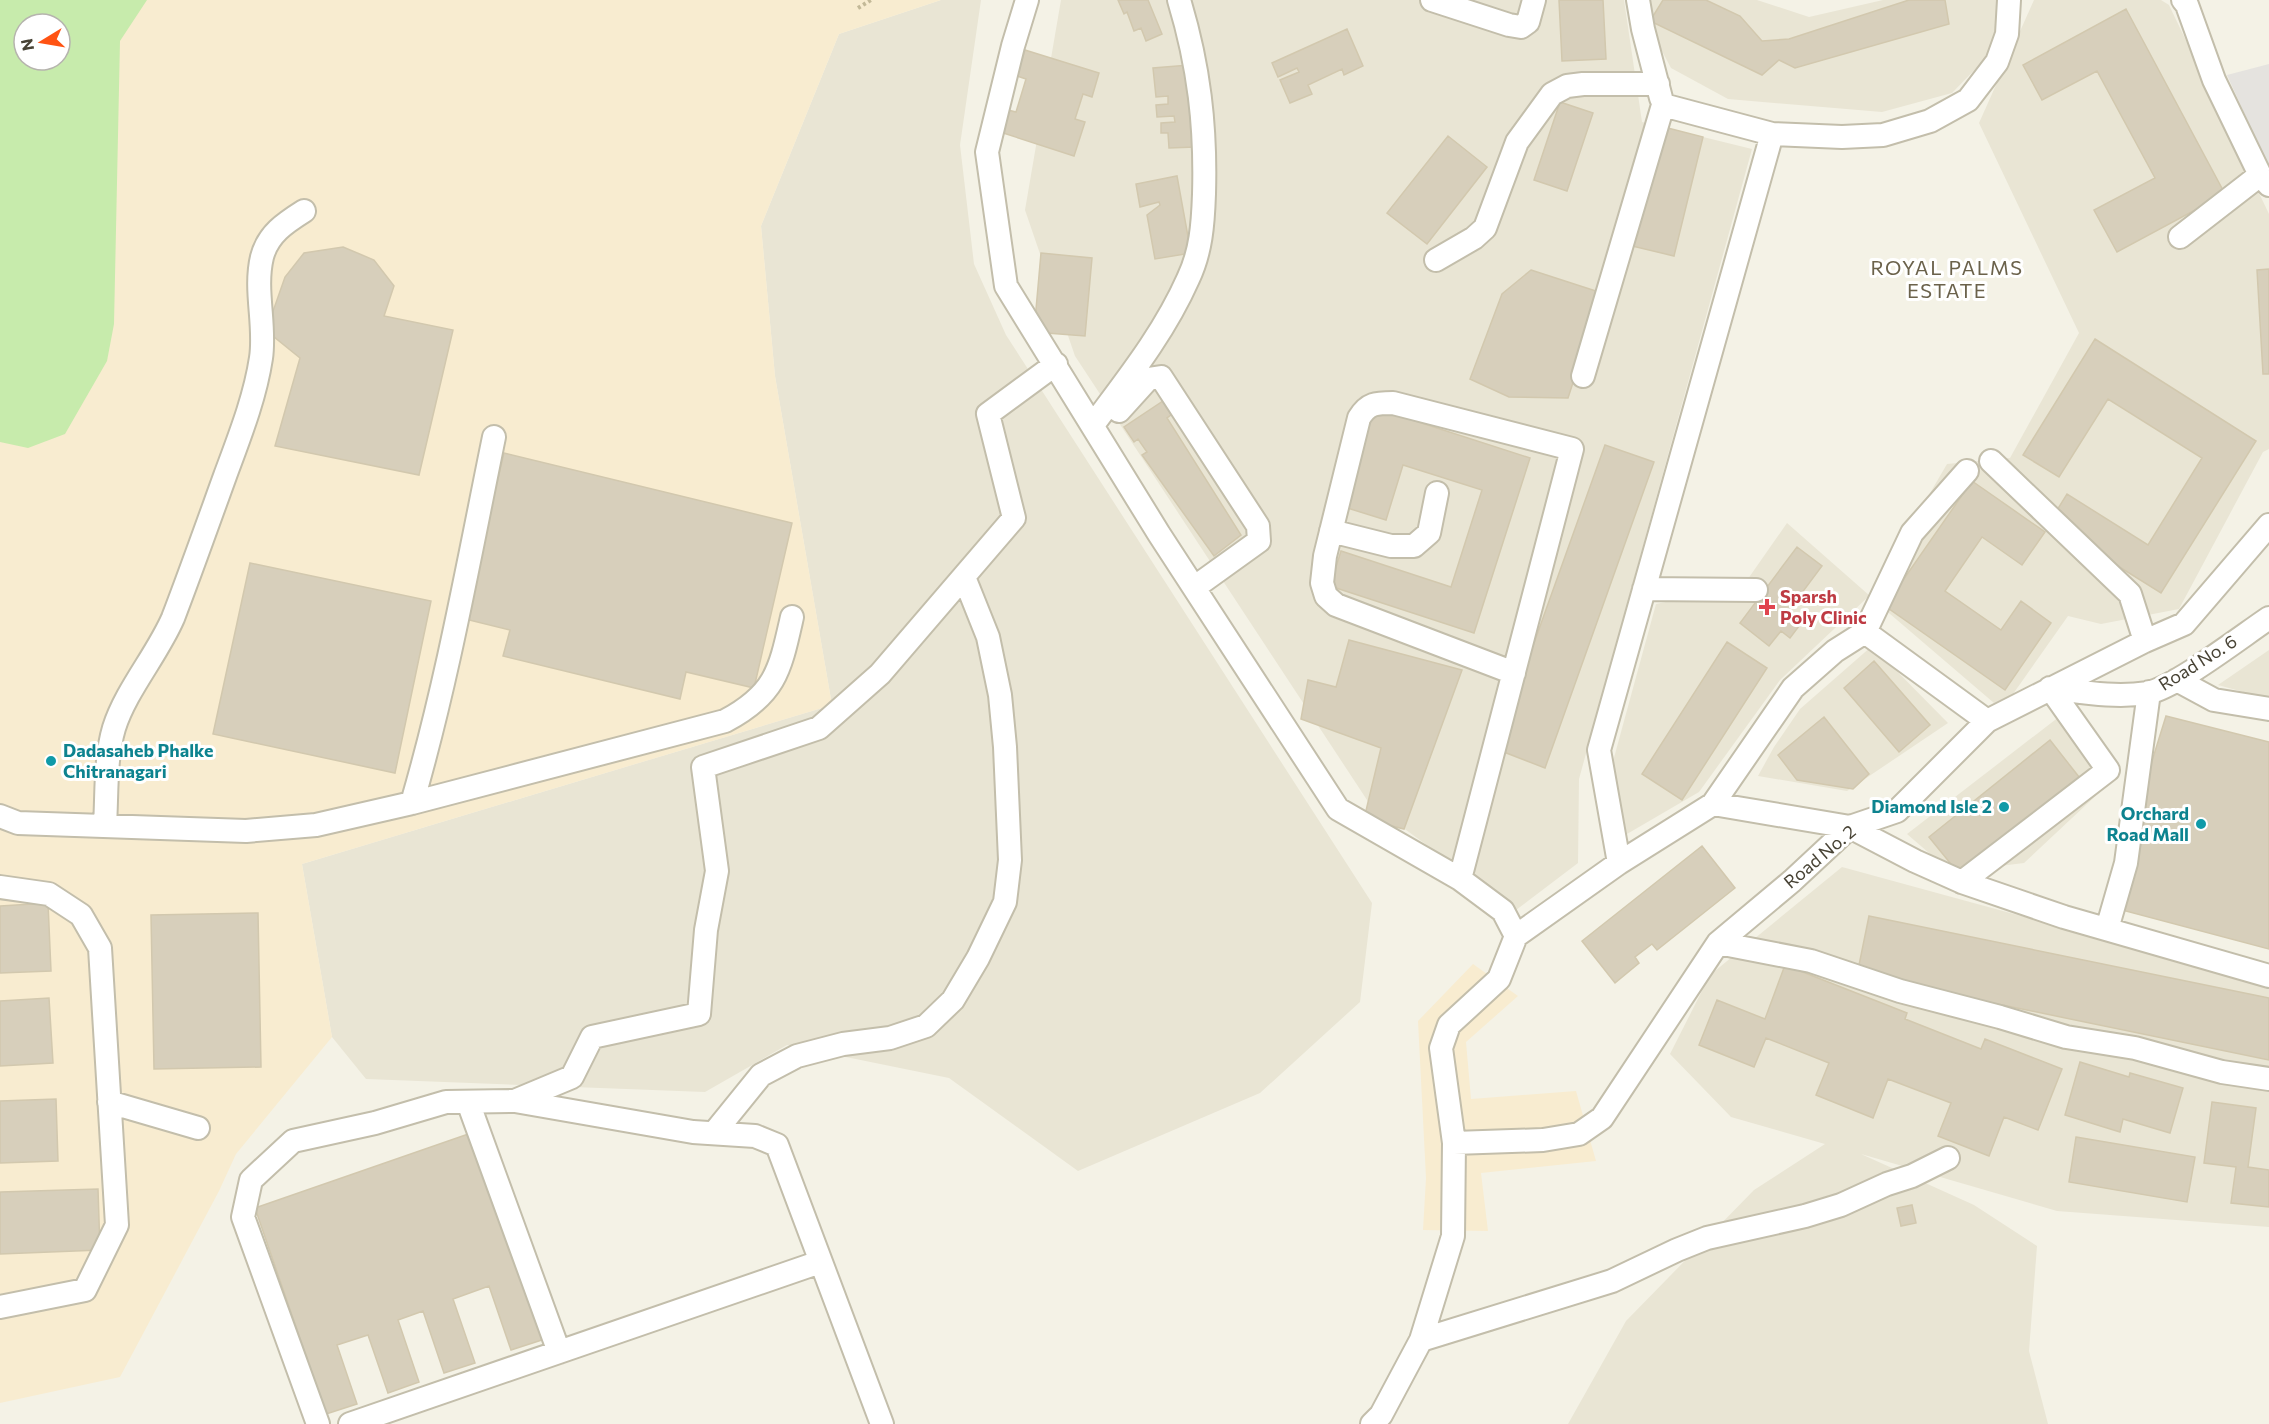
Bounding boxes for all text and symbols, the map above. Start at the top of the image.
north arrow [12,12,72,72]
text: N [16,37,37,53]
district label: ROYAL PALMS ESTATE [1870,255,2024,302]
place label: Sparsh Poly Clinic [1780,585,1867,628]
marker: Sparsh Poly Clinic [1758,598,1776,616]
street label: Road No. 6 [2154,630,2241,695]
place label: Dadasaheb Phalke Chitranagari [63,739,213,782]
marker: Dadasaheb Phalke Chitranagari [44,754,58,768]
place label: Diamond Isle 2 [1871,795,1992,817]
marker: Diamond Isle 2 [1997,800,2011,814]
place label: Orchard Road Mall [2107,802,2189,845]
marker: Orchard Road Mall [2194,817,2208,831]
street label: Road No. 2 [1779,820,1860,893]

